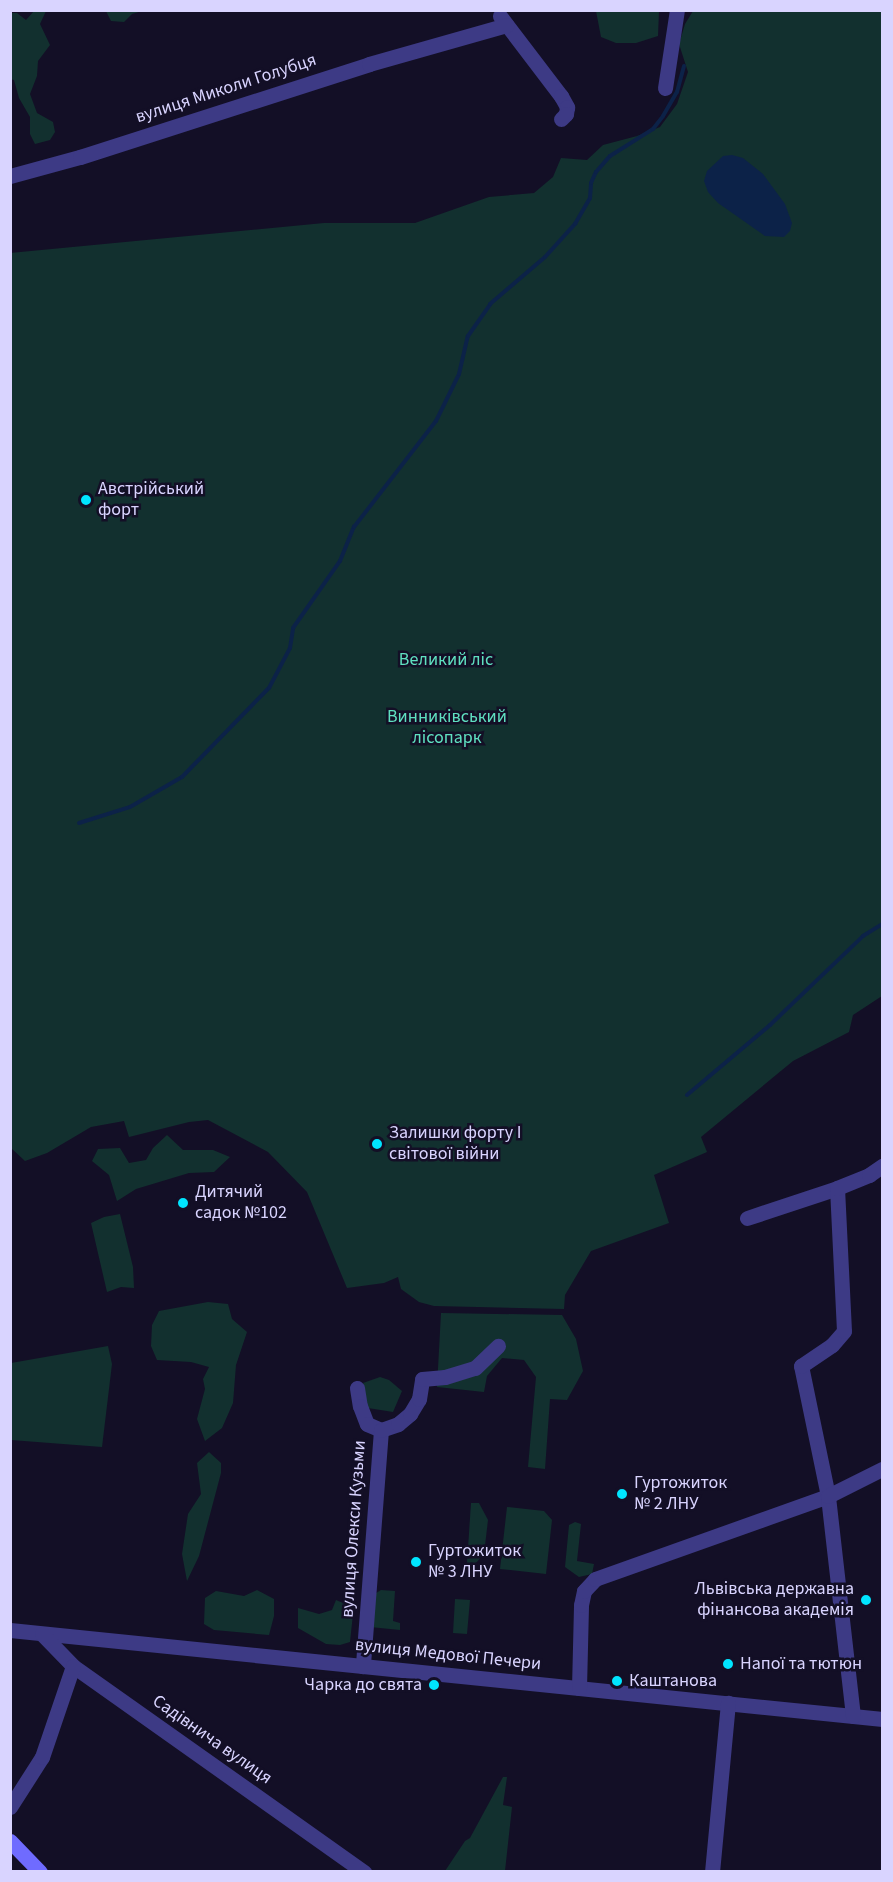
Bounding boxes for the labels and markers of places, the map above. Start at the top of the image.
place label: Австрійський форт [98,479,204,522]
marker: Австрійський форт [79,493,93,507]
place label: Залишки форту І світової війни [389,1123,522,1166]
marker: Залишки форту І світової війни [370,1137,384,1151]
place label: Дитячий садок №102 [195,1182,287,1224]
marker: Дитячий садок №102 [176,1196,190,1210]
place label: Гуртожиток № 2 ЛНУ [634,1473,727,1516]
marker: Гуртожиток № 2 ЛНУ [615,1487,629,1501]
place label: Гуртожиток № 3 ЛНУ [428,1541,521,1584]
marker: Гуртожиток № 3 ЛНУ [409,1555,423,1569]
place label: Львівська державна фінансова академія [695,1579,854,1622]
marker: Львівська державна фінансова академія [859,1593,873,1607]
place label: Напої та тютюн [740,1653,862,1675]
marker: Напої та тютюн [721,1657,735,1671]
place label: Каштанова [629,1670,717,1692]
place label: Чарка до свята [304,1674,422,1696]
marker: Каштанова [610,1674,624,1688]
marker: Чарка до свята [427,1678,441,1692]

